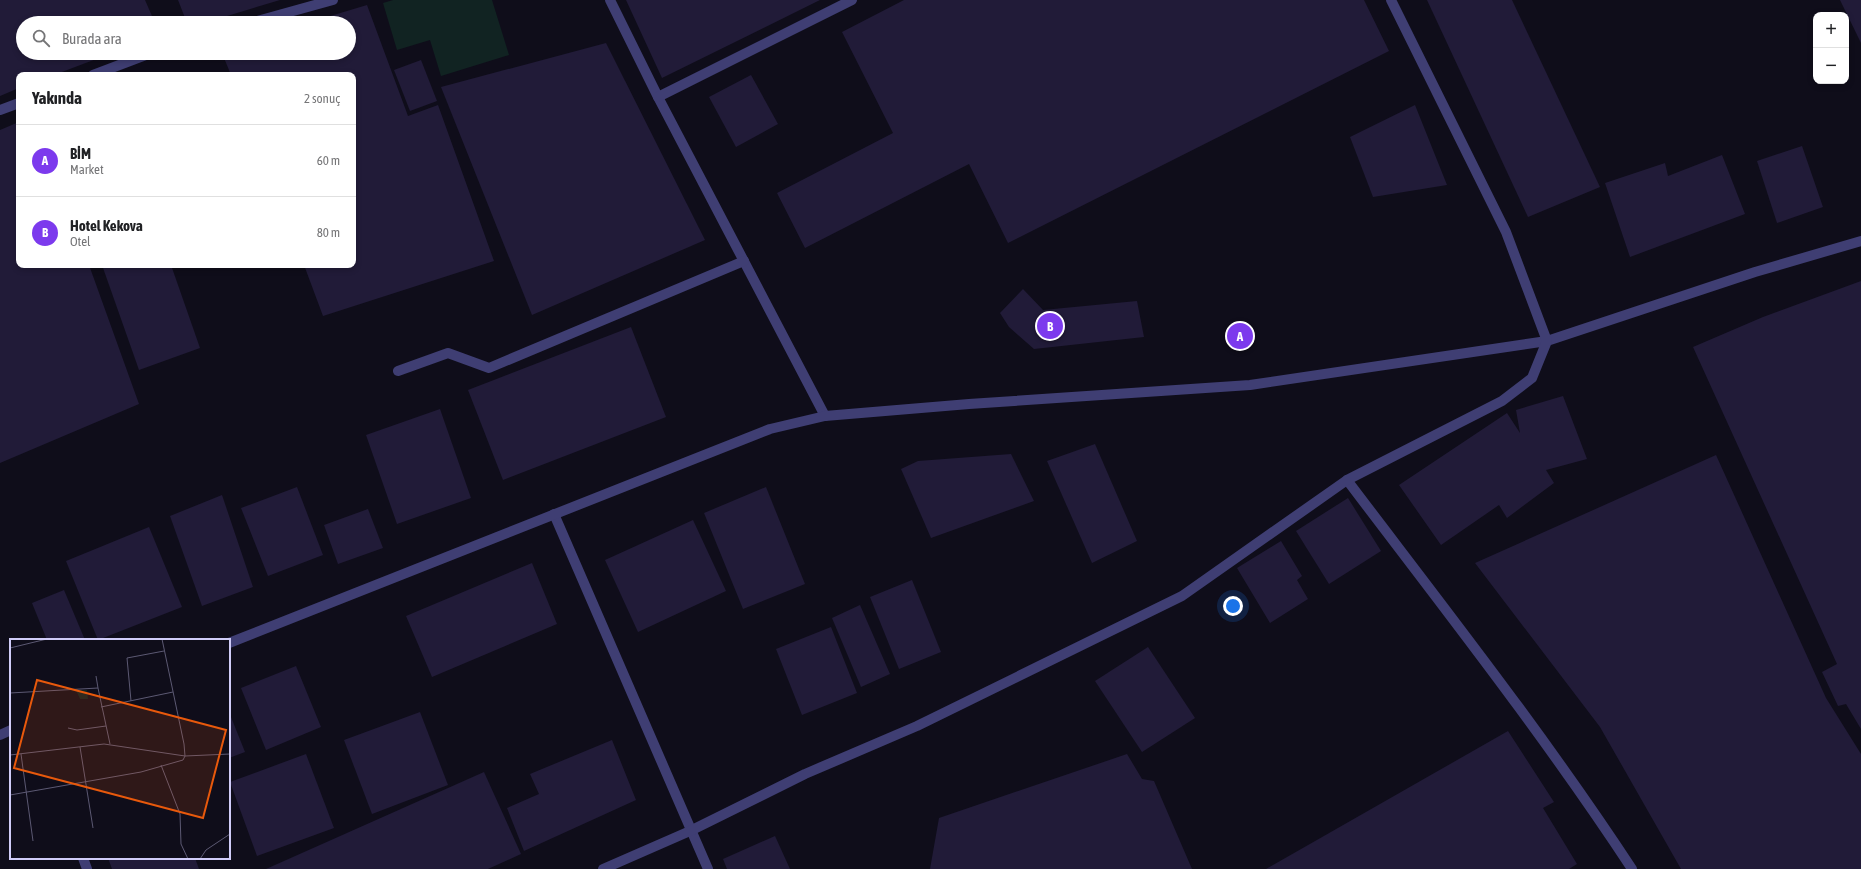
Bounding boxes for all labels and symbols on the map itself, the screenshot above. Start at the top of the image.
pin: B [1037,311,1063,341]
pin: A [1227,321,1253,351]
your location [1223,596,1243,616]
inset map [10,639,230,859]

